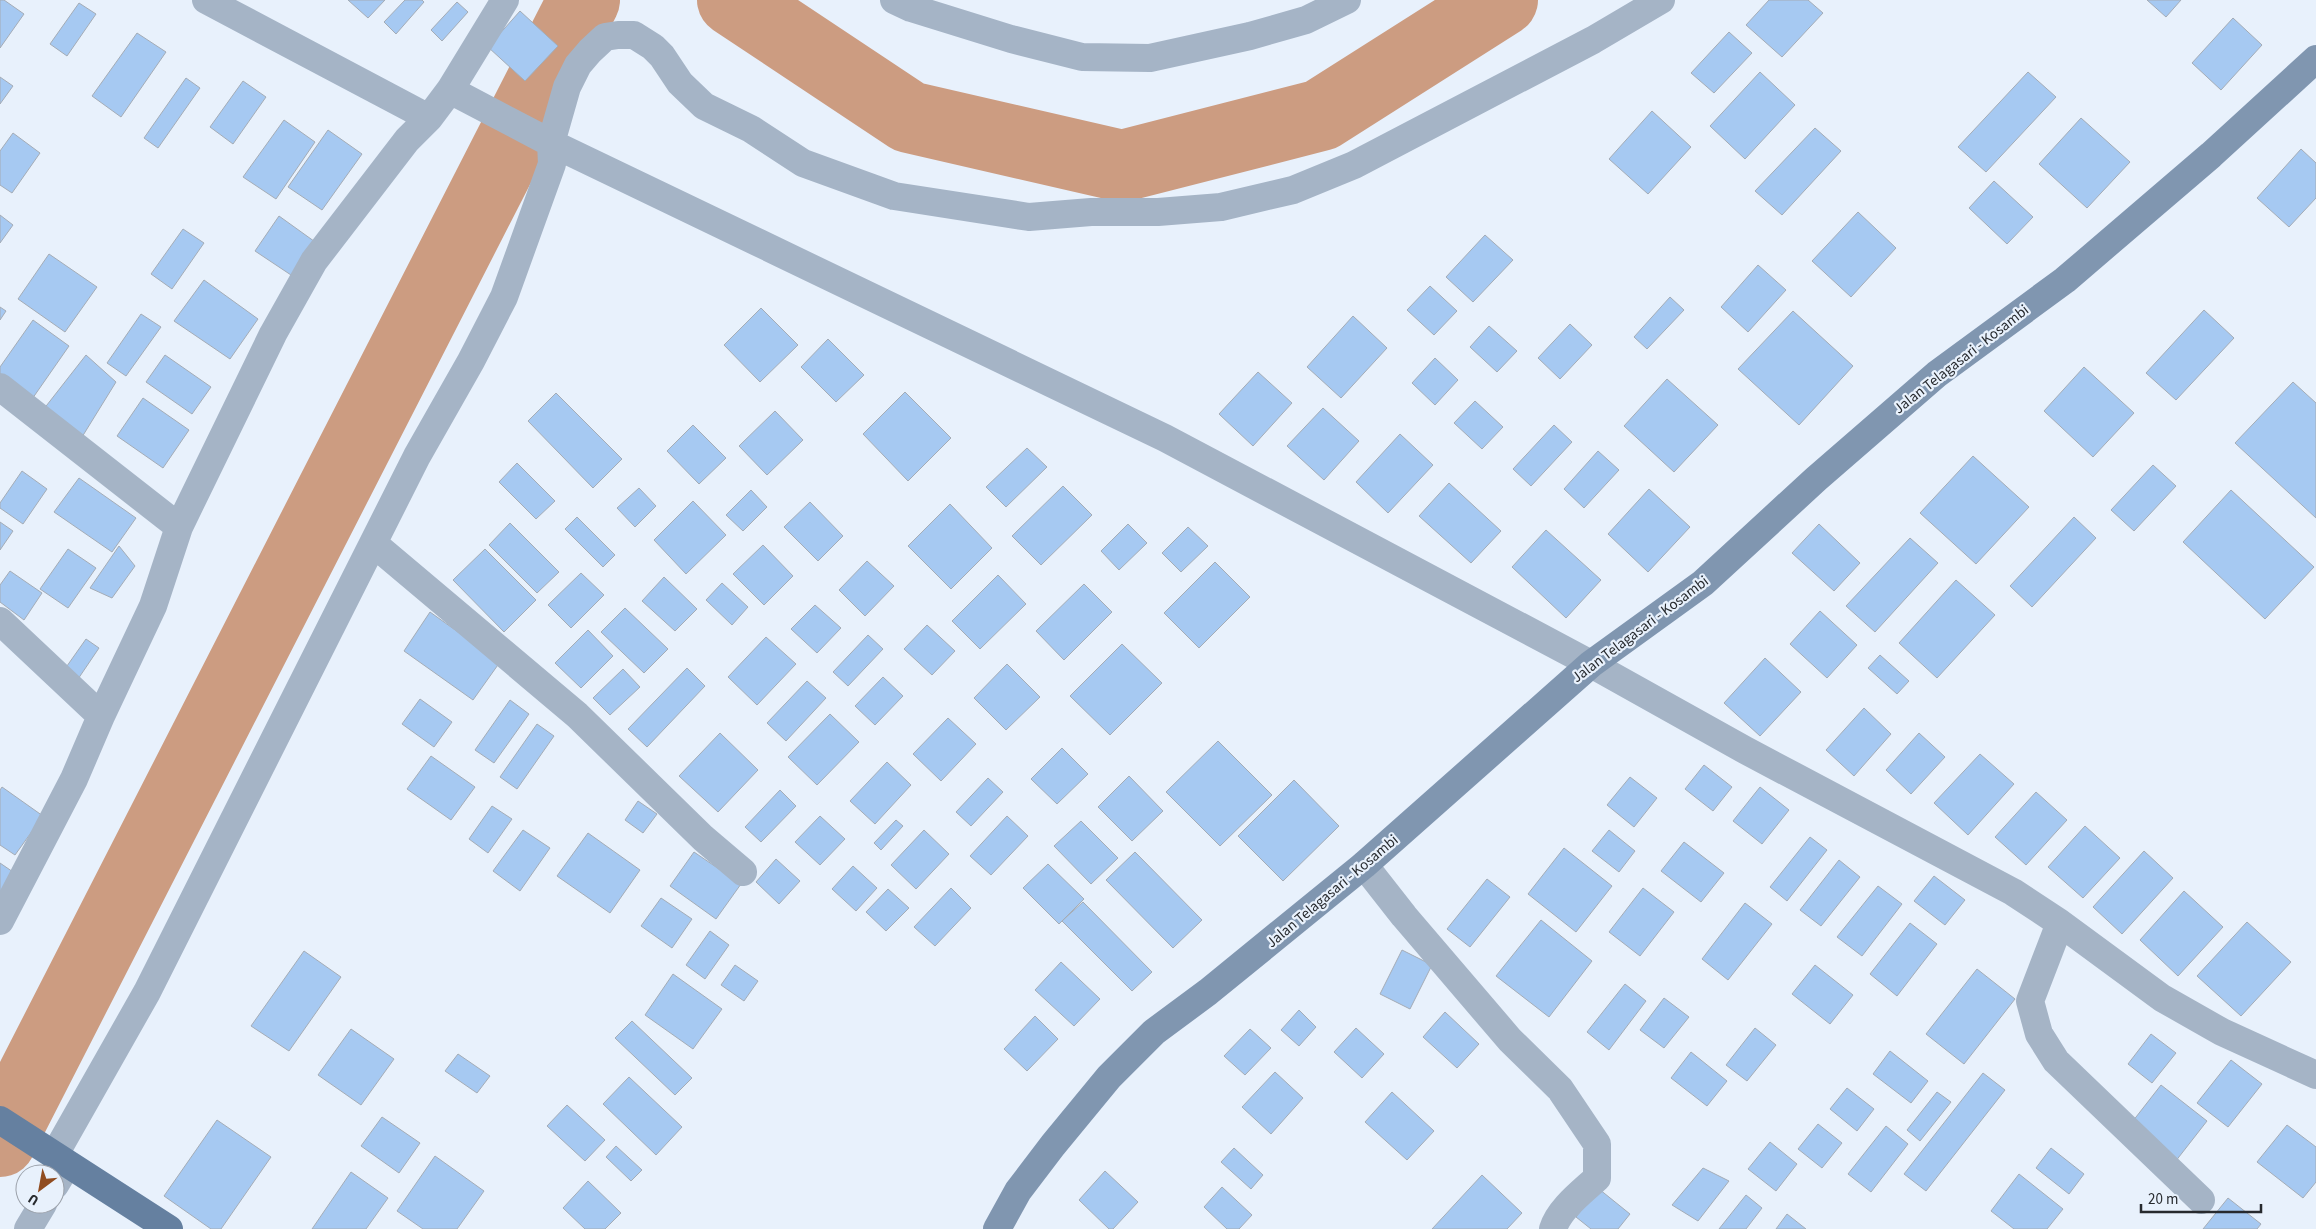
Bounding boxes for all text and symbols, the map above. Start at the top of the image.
street label: Jalan Telagasari - Kosambi [1889,300,2033,419]
street label: Jalan Telagasari - Kosambi [1568,571,1713,688]
street label: Jalan Telagasari - Kosambi [1262,830,1403,953]
north arrow [15,1164,65,1214]
scale bar [2141,1182,2261,1214]
text: U [24,1188,43,1210]
text: 20 m [2148,1189,2178,1210]

